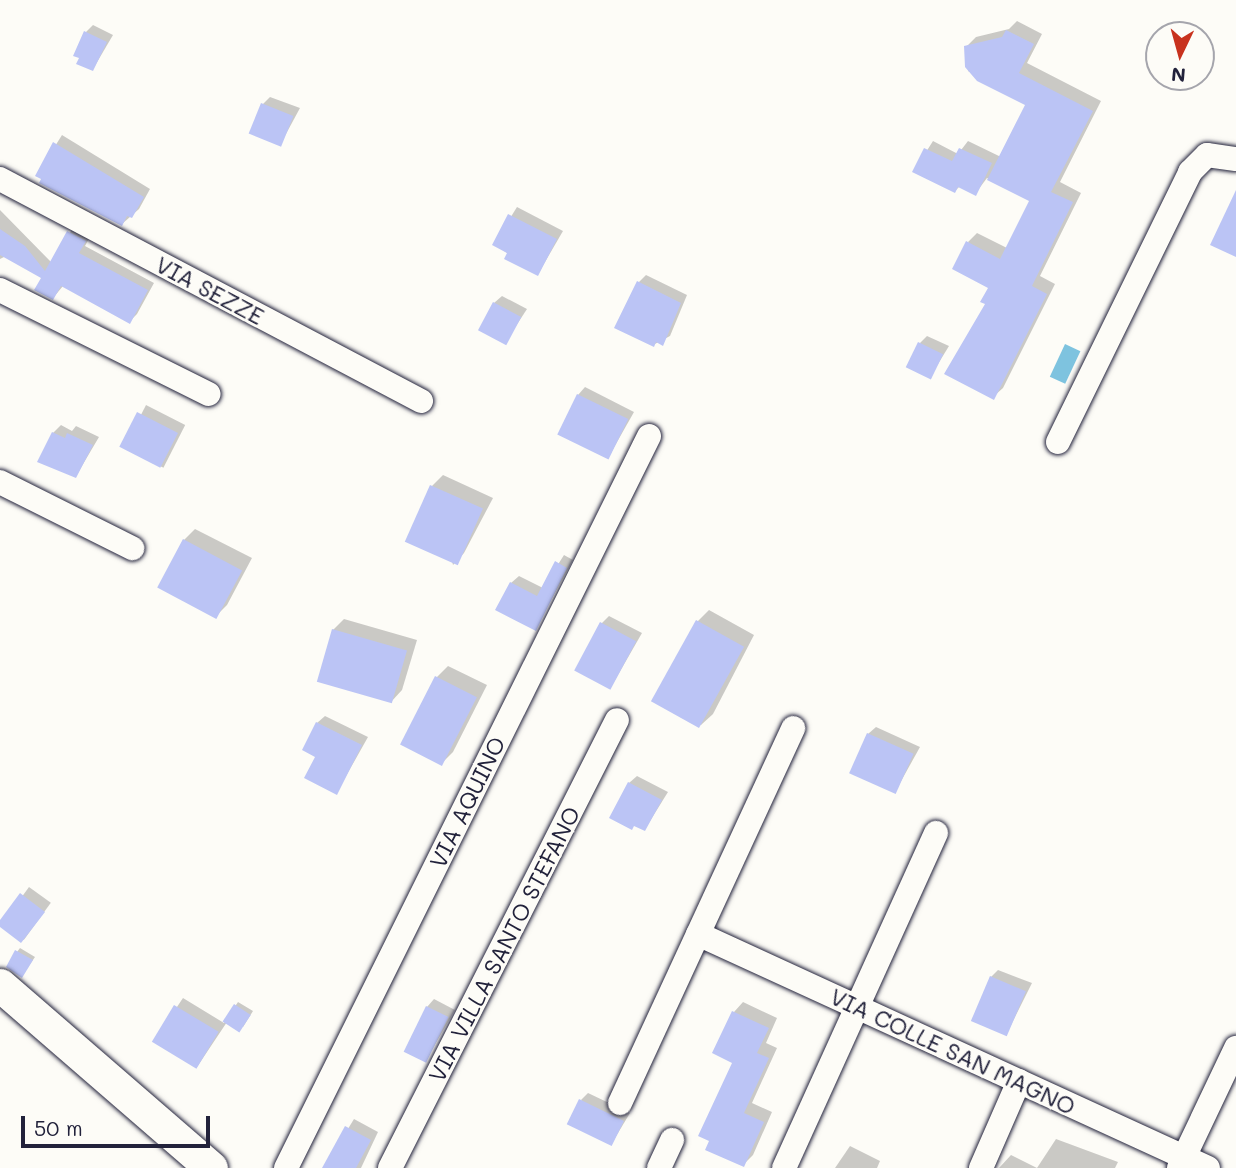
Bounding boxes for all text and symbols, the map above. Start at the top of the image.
north arrow [1145,21,1215,91]
text: N [1170,62,1187,89]
street label: VIA SEZZE [151,250,269,330]
street label: VIA AQUINO [423,732,511,872]
street label: VIA VILLA SANTO STEFANO [422,802,586,1086]
street label: VIA COLLE SAN MAGNO [826,982,1080,1120]
scale bar [24,1102,214,1146]
text: 50 m [34,1114,83,1141]

